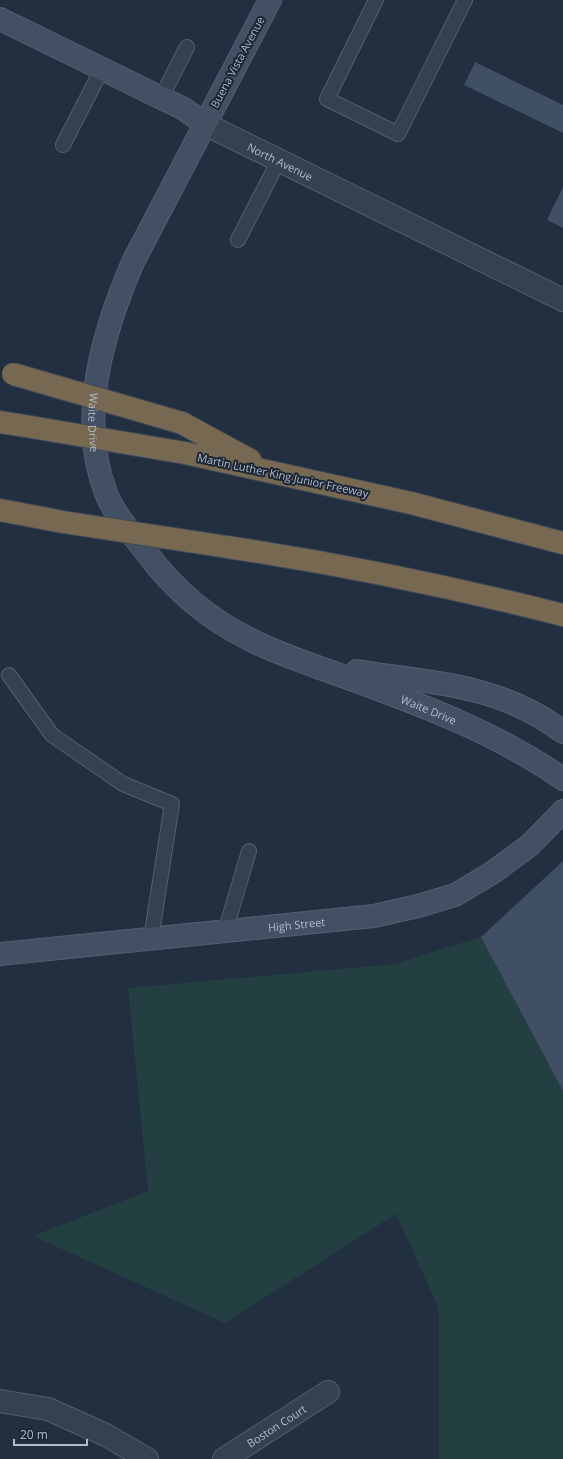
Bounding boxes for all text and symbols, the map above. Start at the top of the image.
street label: Buena Vista Avenue [207,14,267,110]
street label: North Avenue [245,139,316,184]
street label: Waite Drive [86,392,103,453]
street label: Martin Luther King Junior Freeway [196,450,370,501]
street label: Waite Drive [399,691,459,727]
street label: High Street [267,914,326,934]
street label: Boston Court [244,1401,309,1450]
scale bar [14,1421,87,1447]
text: 20 m [20,1426,48,1443]

